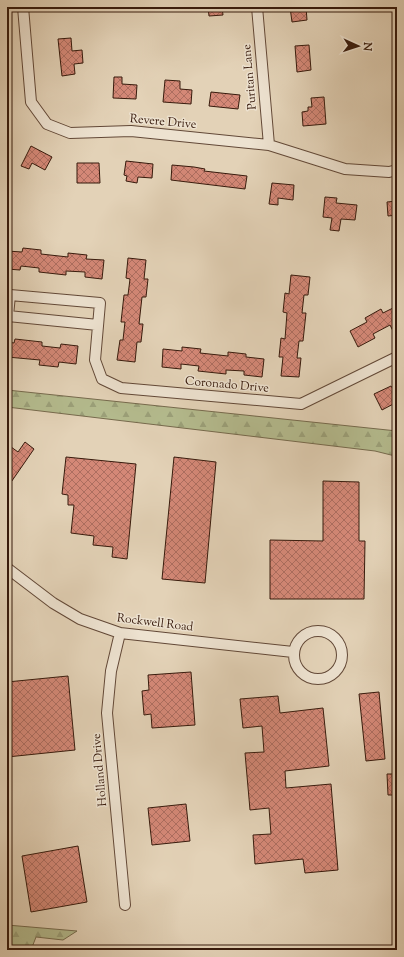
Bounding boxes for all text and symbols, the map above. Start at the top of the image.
north arrow [338,26,378,66]
text: N [359,41,375,51]
street label: Puritan Lane [238,43,262,111]
street label: Revere Drive [129,110,197,134]
street label: Coronado Drive [184,372,270,398]
street label: Rockwell Road [116,609,194,637]
street label: Holland Drive [88,732,112,807]

